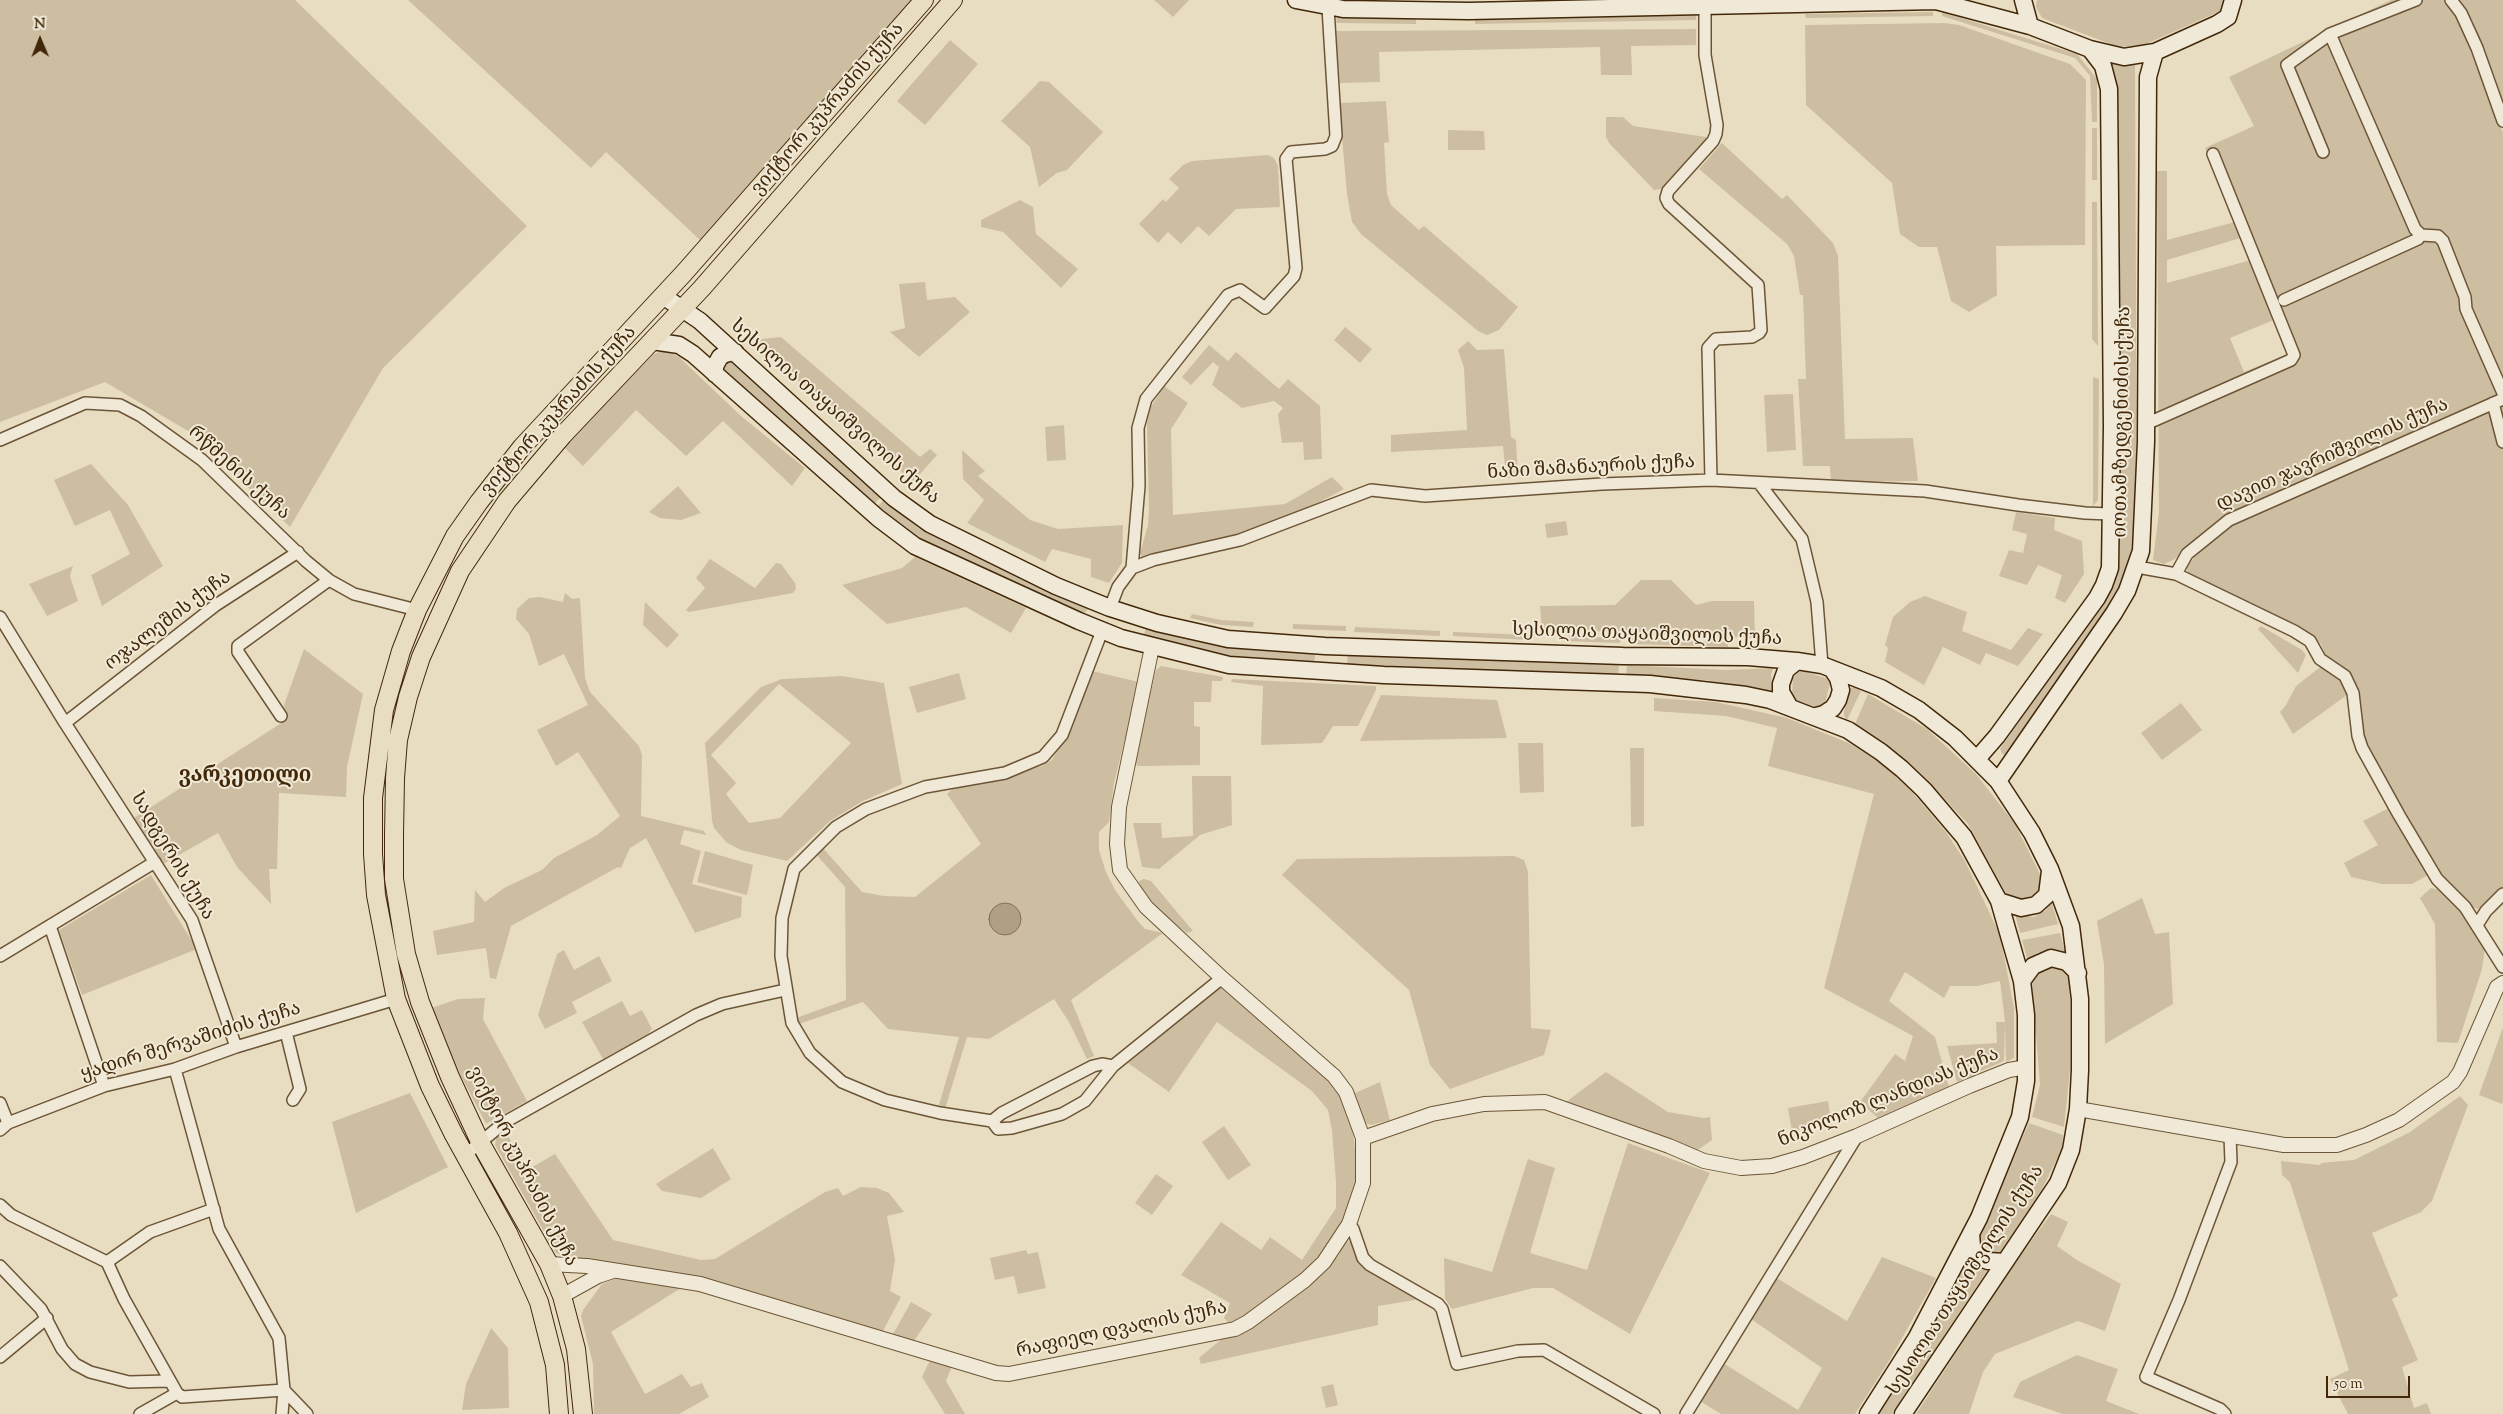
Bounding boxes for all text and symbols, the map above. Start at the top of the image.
north arrow [15,15,65,65]
text: N [34,15,46,35]
street label: ვიქტორ კუპრაძის ქუჩა [748,19,910,201]
street label: იოთამ ზედგენიძის ქუჩა [2111,306,2137,538]
street label: სესილია თაყაიშვილის ქუჩა [724,316,944,510]
street label: ვიქტორ კუპრაძის ქუჩა [477,322,643,502]
street label: დავით ჯავრიშვილის ქუჩა [2214,395,2452,517]
street label: რწმენის ქუჩა [182,422,294,526]
street label: ნაზი შამანაურის ქუჩა [1486,452,1696,486]
street label: ოჯალეშის ქუჩა [101,567,237,677]
street label: სესილია თაყაიშვილის ქუჩა [1511,620,1783,652]
district label: ვარკეთილი [179,764,311,790]
street label: სადგერის ქუჩა [124,789,218,925]
street label: ყადირ შერვაშიძის ქუჩა [78,999,304,1087]
street label: ნიკოლოზ ლანდიას ქუჩა [1775,1044,2003,1154]
street label: ვიქტორ კუპრაძის ქუჩა [461,1063,581,1271]
street label: სესილია თაყაიშვილის ქუჩა [1884,1161,2050,1401]
street label: რაფიელ დვალის ქუჩა [1015,1298,1229,1364]
scale bar [2328,1366,2412,1398]
text: 50 m [2334,1374,2363,1395]

